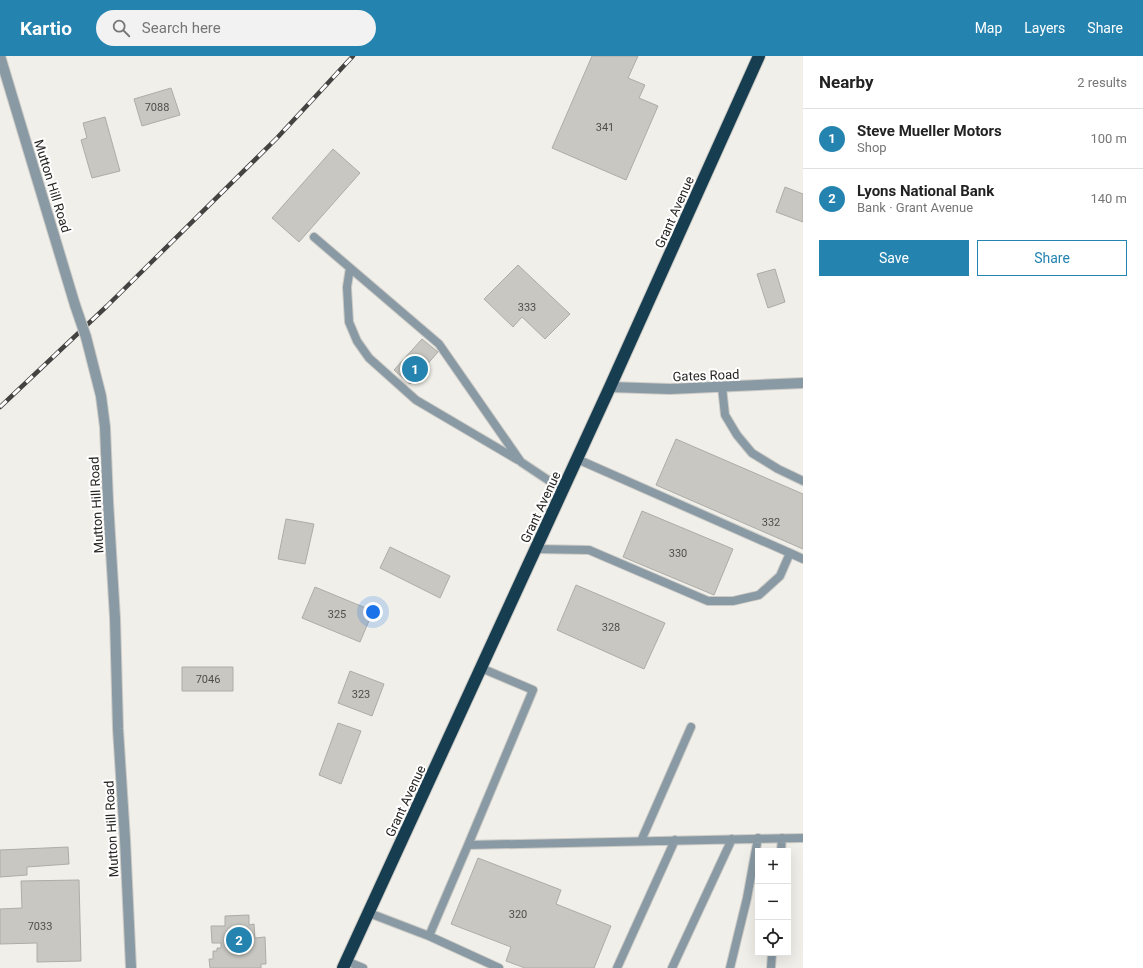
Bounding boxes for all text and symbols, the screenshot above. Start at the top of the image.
search box [96,10,376,46]
text: Kartio [20,17,72,40]
icon: search [110,17,132,39]
text: Search here [142,19,221,37]
text: Map [975,20,1002,36]
text: Layers [1024,20,1065,36]
text: Share [1087,20,1123,36]
text: Nearby [819,72,874,92]
text: 2 results [1077,75,1127,90]
house number: 7088 [145,101,169,114]
house number: 341 [596,121,614,134]
text: Steve Mueller Motors [857,122,1002,140]
text: 1 [828,131,836,146]
text: 100 m [1090,131,1127,146]
street label: Mutton Hill Road [31,138,74,234]
text: Shop [857,140,887,155]
street label: Grant Avenue [652,174,697,251]
text: Lyons National Bank [857,182,994,200]
text: 2 [828,191,836,206]
text: 140 m [1090,191,1127,206]
text: Bank · Grant Avenue [857,200,973,215]
button: Save [819,240,969,276]
button: Share [977,240,1127,276]
house number: 333 [518,301,536,314]
pin: 1 [402,354,428,384]
street label: Gates Road [672,367,740,384]
street label: Mutton Hill Road [86,456,107,554]
street label: Grant Avenue [517,469,564,545]
house number: 332 [762,516,780,529]
house number: 330 [669,547,687,560]
your location [363,602,383,622]
house number: 325 [328,608,346,621]
house number: 328 [602,621,620,634]
house number: 7046 [196,673,220,686]
house number: 323 [352,688,370,701]
street label: Grant Avenue [382,763,429,839]
street label: Mutton Hill Road [101,780,122,878]
map controls [755,848,791,956]
button: + [755,848,791,884]
button: − [755,884,791,920]
house number: 320 [509,908,527,921]
house number: 7033 [28,920,52,933]
button: locate [755,920,791,956]
pin: 2 [226,925,252,955]

